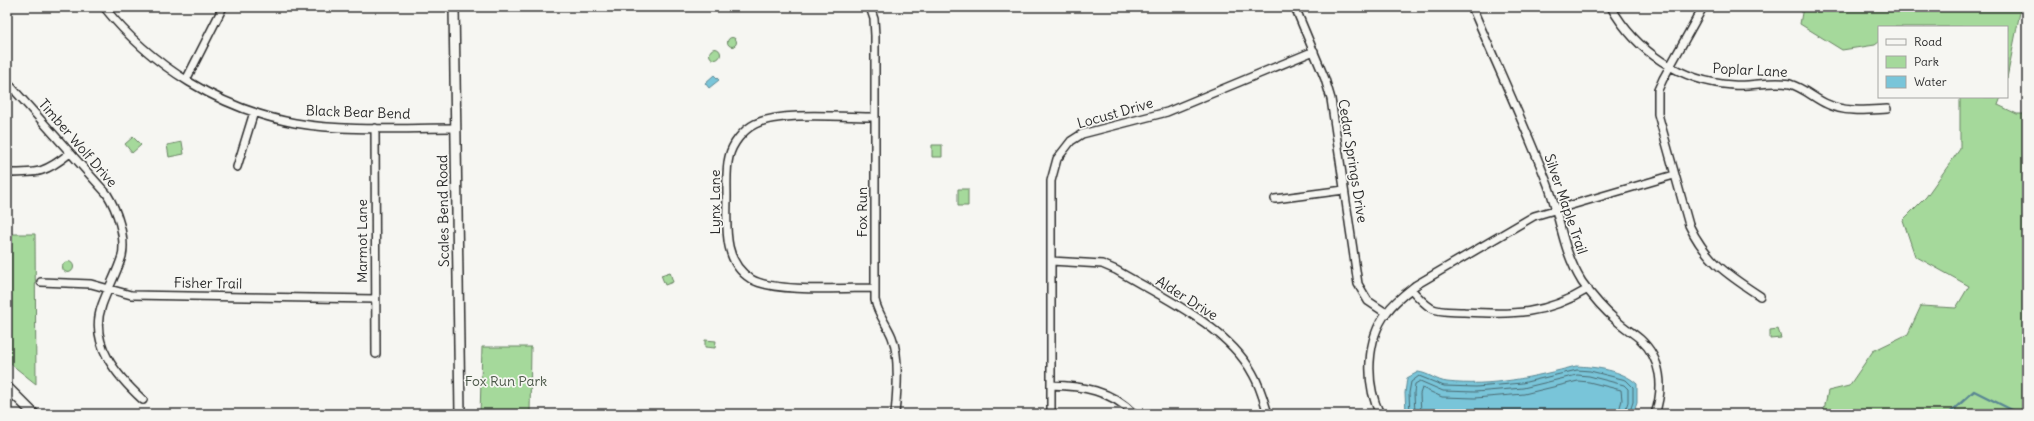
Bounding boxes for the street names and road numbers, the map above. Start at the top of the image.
street label: Poplar Lane [1712,59,1788,81]
street label: Locust Drive [1075,94,1155,132]
street label: Timber Wolf Drive [35,95,121,191]
street label: Cedar Springs Drive [1334,98,1372,224]
street label: Black Bear Bend [305,101,411,123]
street label: Silver Maple Trail [1540,151,1592,257]
street label: Scales Bend Road [433,155,453,267]
street label: Lynx Lane [706,170,724,234]
street label: Fox Run [853,187,871,237]
street label: Marmot Lane [353,199,371,283]
street label: Alder Drive [1153,272,1221,324]
street label: Fisher Trail [174,273,242,293]

